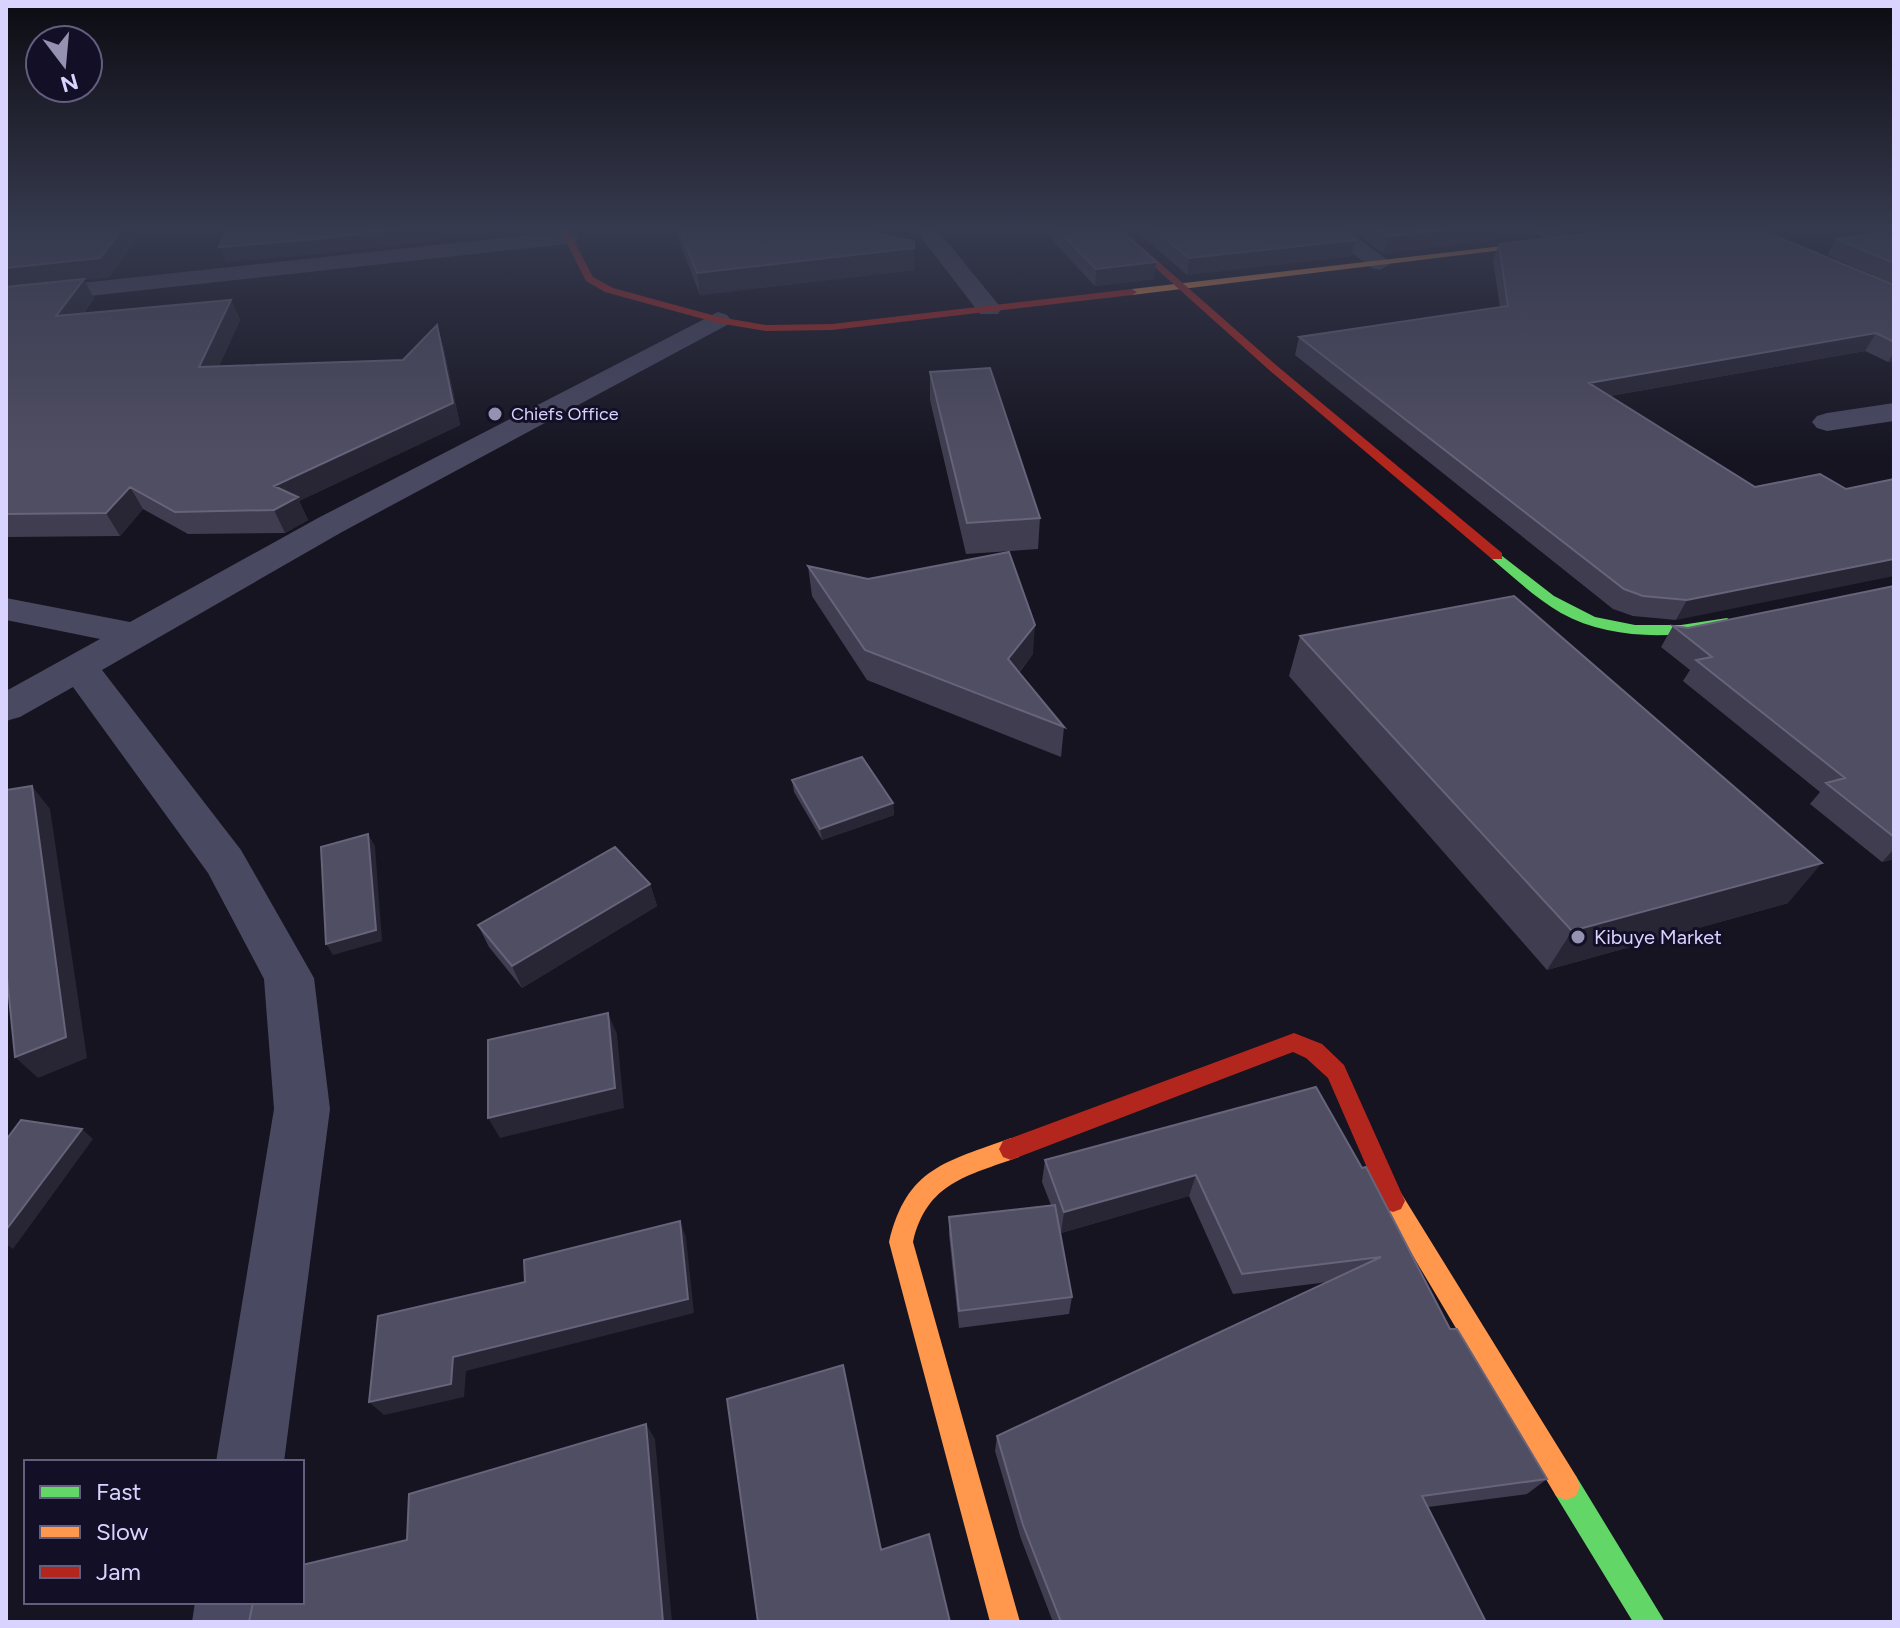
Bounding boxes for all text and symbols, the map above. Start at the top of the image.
north arrow [24,24,104,104]
text: N [57,67,81,98]
place label: Chiefs Office [511,403,619,425]
marker: Chiefs Office [486,405,504,423]
place label: Kibuye Market [1594,925,1722,949]
marker: Kibuye Market [1569,928,1587,946]
legend [24,1460,304,1604]
text: Fast [96,1477,141,1506]
text: Slow [96,1517,149,1546]
text: Jam [96,1557,141,1586]

